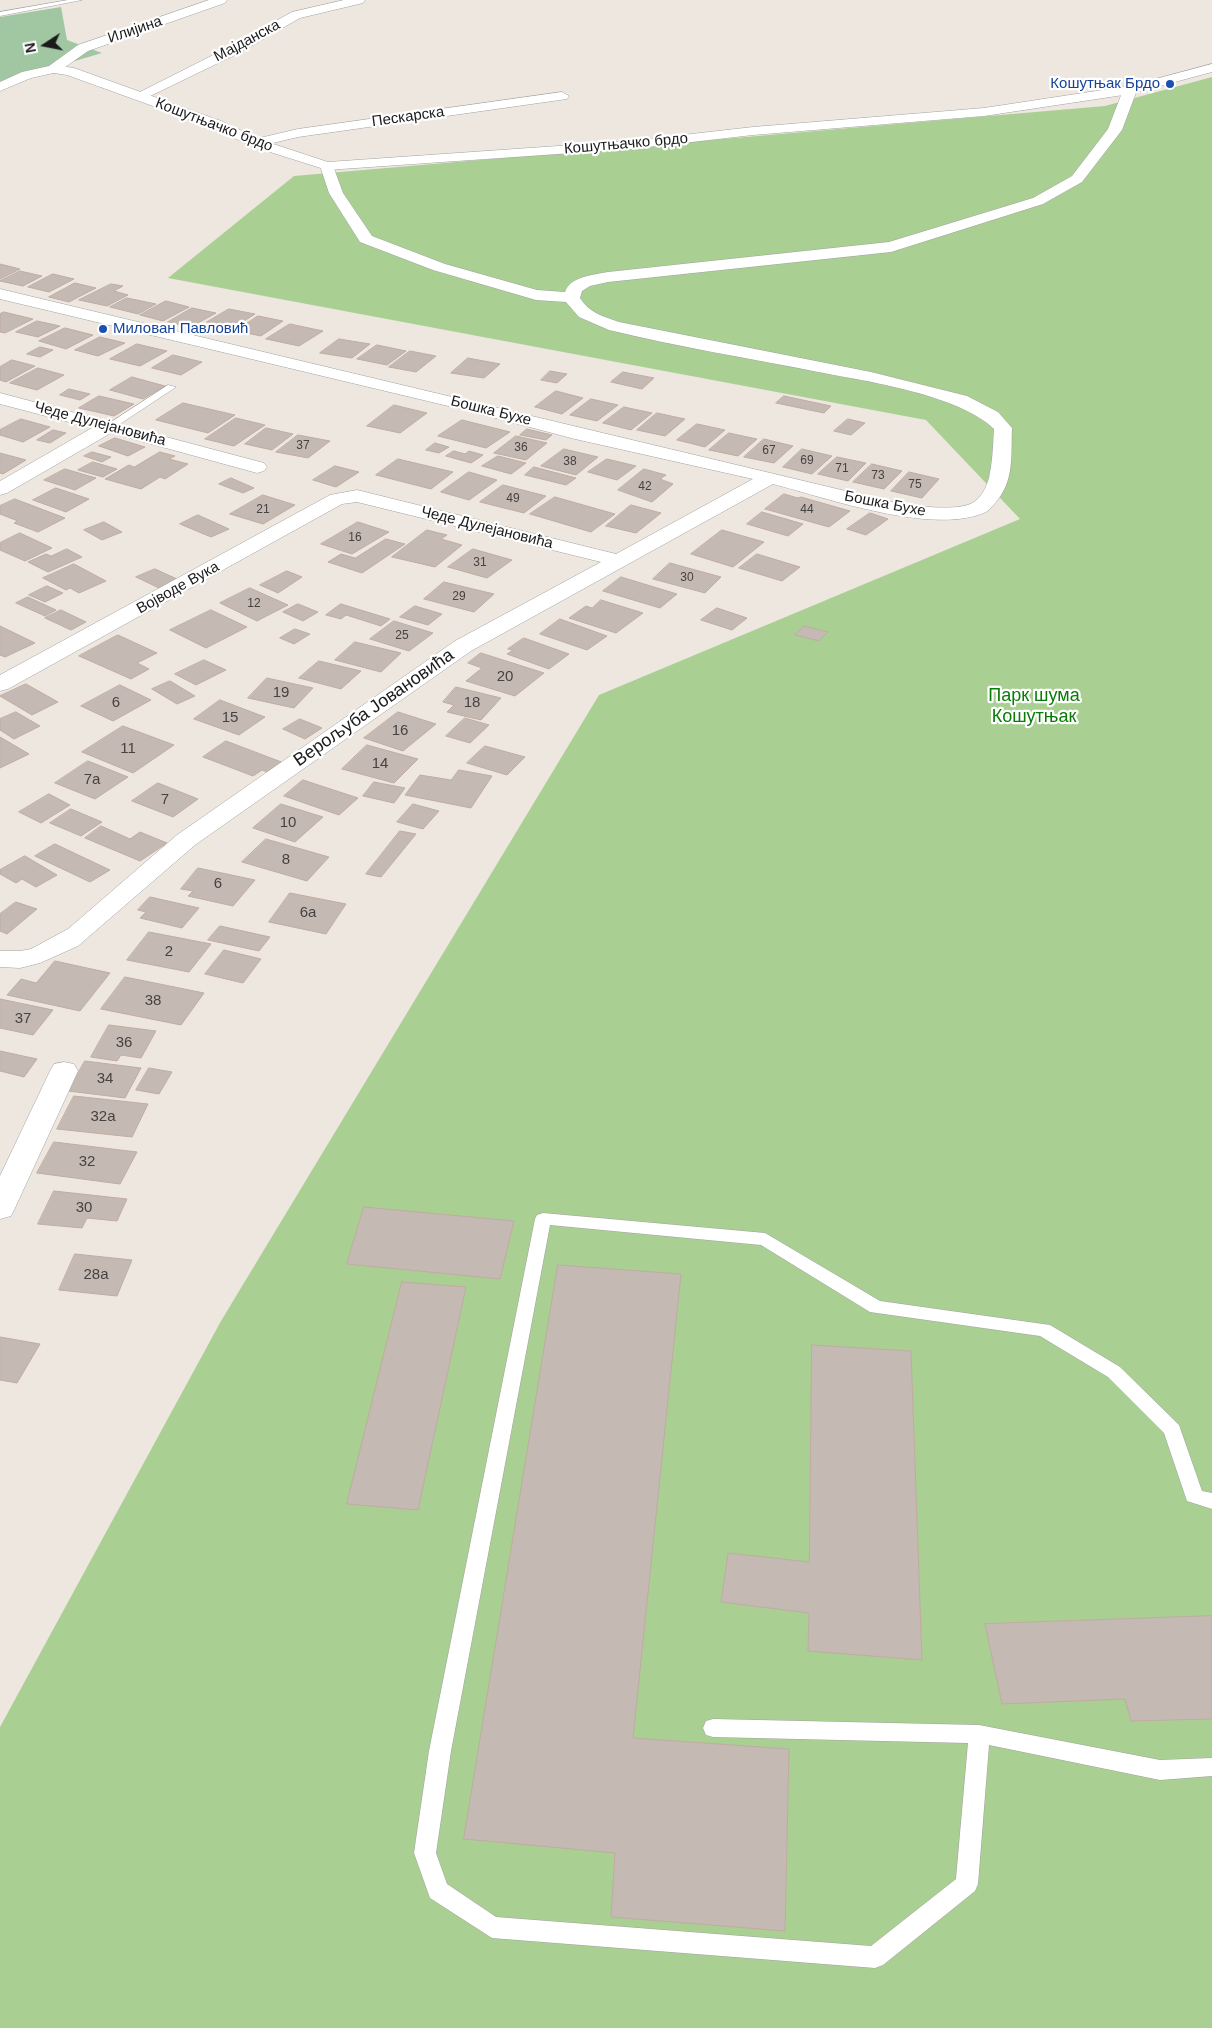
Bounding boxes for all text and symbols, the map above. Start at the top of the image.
street label: Илијина [105,12,165,48]
street label: Мајданска [211,16,283,66]
north arrow [20,20,70,70]
text: N [21,41,39,54]
place label: Кошутњак Брдо [1050,75,1160,93]
marker: Кошутњак Брдо [1164,78,1176,90]
street label: Кошутњачко брдо [153,94,275,156]
street label: Пескарска [371,103,445,131]
street label: Кошутњачко брдо [563,130,689,158]
place label: Милован Павловић [113,320,248,338]
marker: Милован Павловић [97,323,109,335]
street label: Бошка Бухе [449,392,533,430]
street label: Чеде Дулејановића [32,398,168,450]
house number: 37 [296,439,310,453]
house number: 36 [514,441,528,455]
house number: 67 [762,444,776,458]
house number: 69 [800,454,814,468]
house number: 38 [563,455,577,469]
house number: 71 [835,462,849,476]
house number: 73 [871,469,885,483]
house number: 75 [908,478,922,492]
house number: 42 [638,480,652,494]
street label: Бошка Бухе [843,487,927,521]
house number: 49 [506,492,520,506]
house number: 21 [256,503,270,517]
street label: Чеде Дулејановића [419,503,555,553]
house number: 44 [800,503,814,517]
house number: 16 [348,531,362,545]
house number: 31 [473,556,487,570]
street label: Војводе Вука [134,558,222,618]
house number: 30 [680,571,694,585]
house number: 29 [452,590,466,604]
house number: 12 [247,597,261,611]
house number: 25 [395,629,409,643]
street label: Верољуба Јовановића [290,645,458,771]
house number: 20 [497,668,513,686]
house number: 19 [273,684,289,702]
park label: Парк шума Кошутњак [988,685,1080,728]
house number: 6 [112,694,120,712]
house number: 18 [464,694,480,712]
house number: 15 [222,709,238,727]
house number: 16 [392,722,408,740]
house number: 11 [120,740,136,758]
house number: 14 [372,755,388,773]
house number: 7a [84,771,100,789]
house number: 7 [161,791,169,809]
house number: 10 [280,814,296,832]
house number: 8 [282,851,290,869]
house number: 6 [214,875,222,893]
house number: 6a [300,904,316,922]
house number: 2 [165,943,173,961]
house number: 38 [145,992,161,1010]
house number: 37 [15,1010,31,1028]
house number: 36 [116,1034,132,1052]
house number: 34 [97,1070,113,1088]
house number: 32a [90,1108,116,1126]
house number: 32 [79,1153,95,1171]
house number: 30 [76,1199,92,1217]
house number: 28a [83,1266,109,1284]

